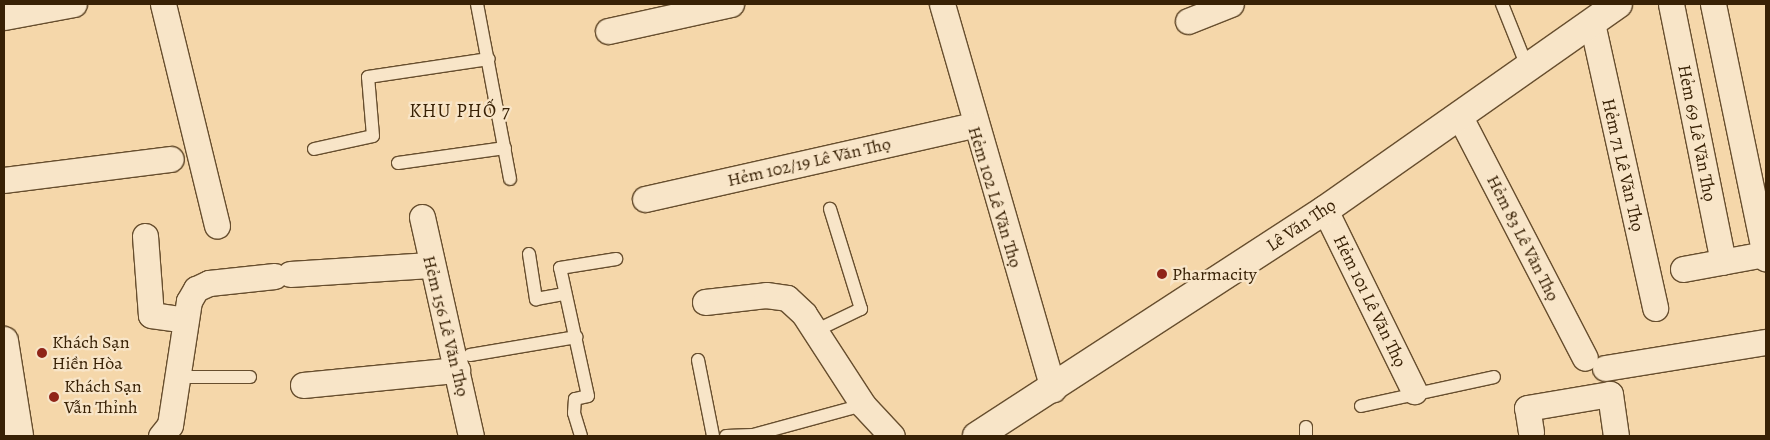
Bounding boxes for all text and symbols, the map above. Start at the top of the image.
street label: Hẻm 69 Lê Văn Thọ [1673,63,1721,203]
street label: Hẻm 71 Lê Văn Thọ [1597,96,1649,234]
district label: KHU PHỐ 7 [408,101,512,123]
street label: Hẻm 102 Lê Văn Thọ [963,124,1027,270]
street label: Hẻm 102/19 Lê Văn Thọ [725,133,893,191]
street label: Hẻm 83 Lê Văn Thọ [1482,171,1564,305]
street label: Lê Văn Thọ [1262,194,1340,256]
street label: Hẻm 101 Lê Văn Thọ [1329,231,1411,371]
street label: Hẻm 156 Lê Văn Thọ [418,253,474,399]
place label: Pharmacity [1172,263,1257,285]
marker: Pharmacity [1156,268,1168,280]
place label: Khách Sạn Hiền Hòa [52,332,130,374]
marker: Khách Sạn Hiền Hòa [36,347,48,359]
place label: Khách Sạn Vẫn Thỉnh [64,376,142,418]
marker: Khách Sạn Vẫn Thỉnh [48,391,60,403]

